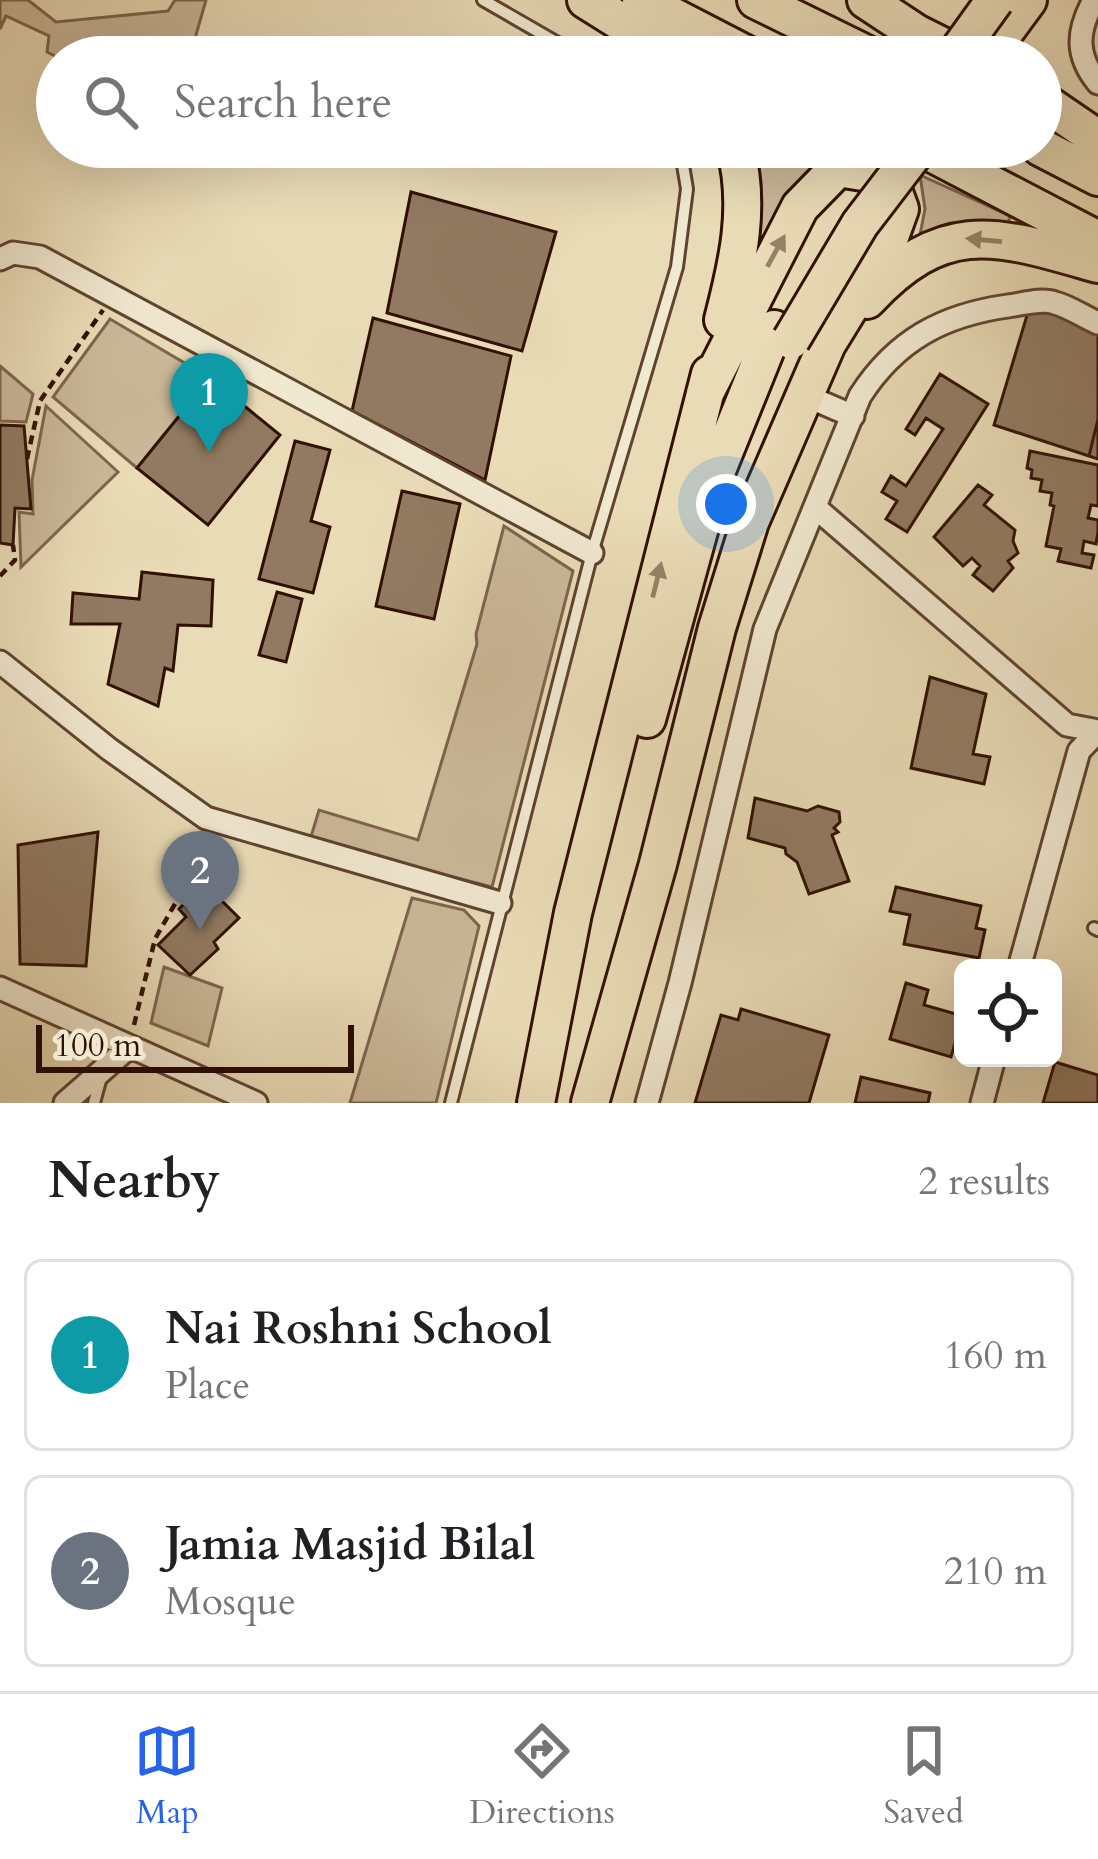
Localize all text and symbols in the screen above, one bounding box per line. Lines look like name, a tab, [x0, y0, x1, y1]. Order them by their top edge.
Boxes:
search box	[36, 36, 1062, 168]
icon: search	[78, 69, 144, 135]
text: Search here	[174, 72, 392, 133]
one-way arrow	[965, 230, 1002, 249]
one-way arrow	[765, 234, 786, 268]
pin: 1	[170, 353, 248, 452]
your location	[696, 474, 756, 534]
one-way arrow	[648, 561, 667, 598]
pin: 2	[161, 831, 239, 930]
map controls	[954, 959, 1062, 1067]
button: locate	[954, 959, 1062, 1067]
scale bar	[36, 1019, 354, 1072]
text: 100 m	[54, 1023, 141, 1068]
text: Nearby	[48, 1146, 220, 1216]
text: 2 results	[918, 1155, 1050, 1208]
text: Nai Roshni School	[165, 1298, 552, 1359]
text: 1	[80, 1329, 100, 1382]
text: 160 m	[944, 1329, 1047, 1382]
text: Place	[165, 1359, 250, 1412]
text: Jamia Masjid Bilal	[165, 1514, 535, 1575]
text: 2	[80, 1545, 100, 1598]
text: 210 m	[944, 1545, 1047, 1598]
text: Mosque	[165, 1575, 296, 1628]
tab: Map	[134, 1718, 200, 1835]
tab: Directions	[469, 1718, 615, 1835]
tab: Saved	[884, 1718, 964, 1835]

